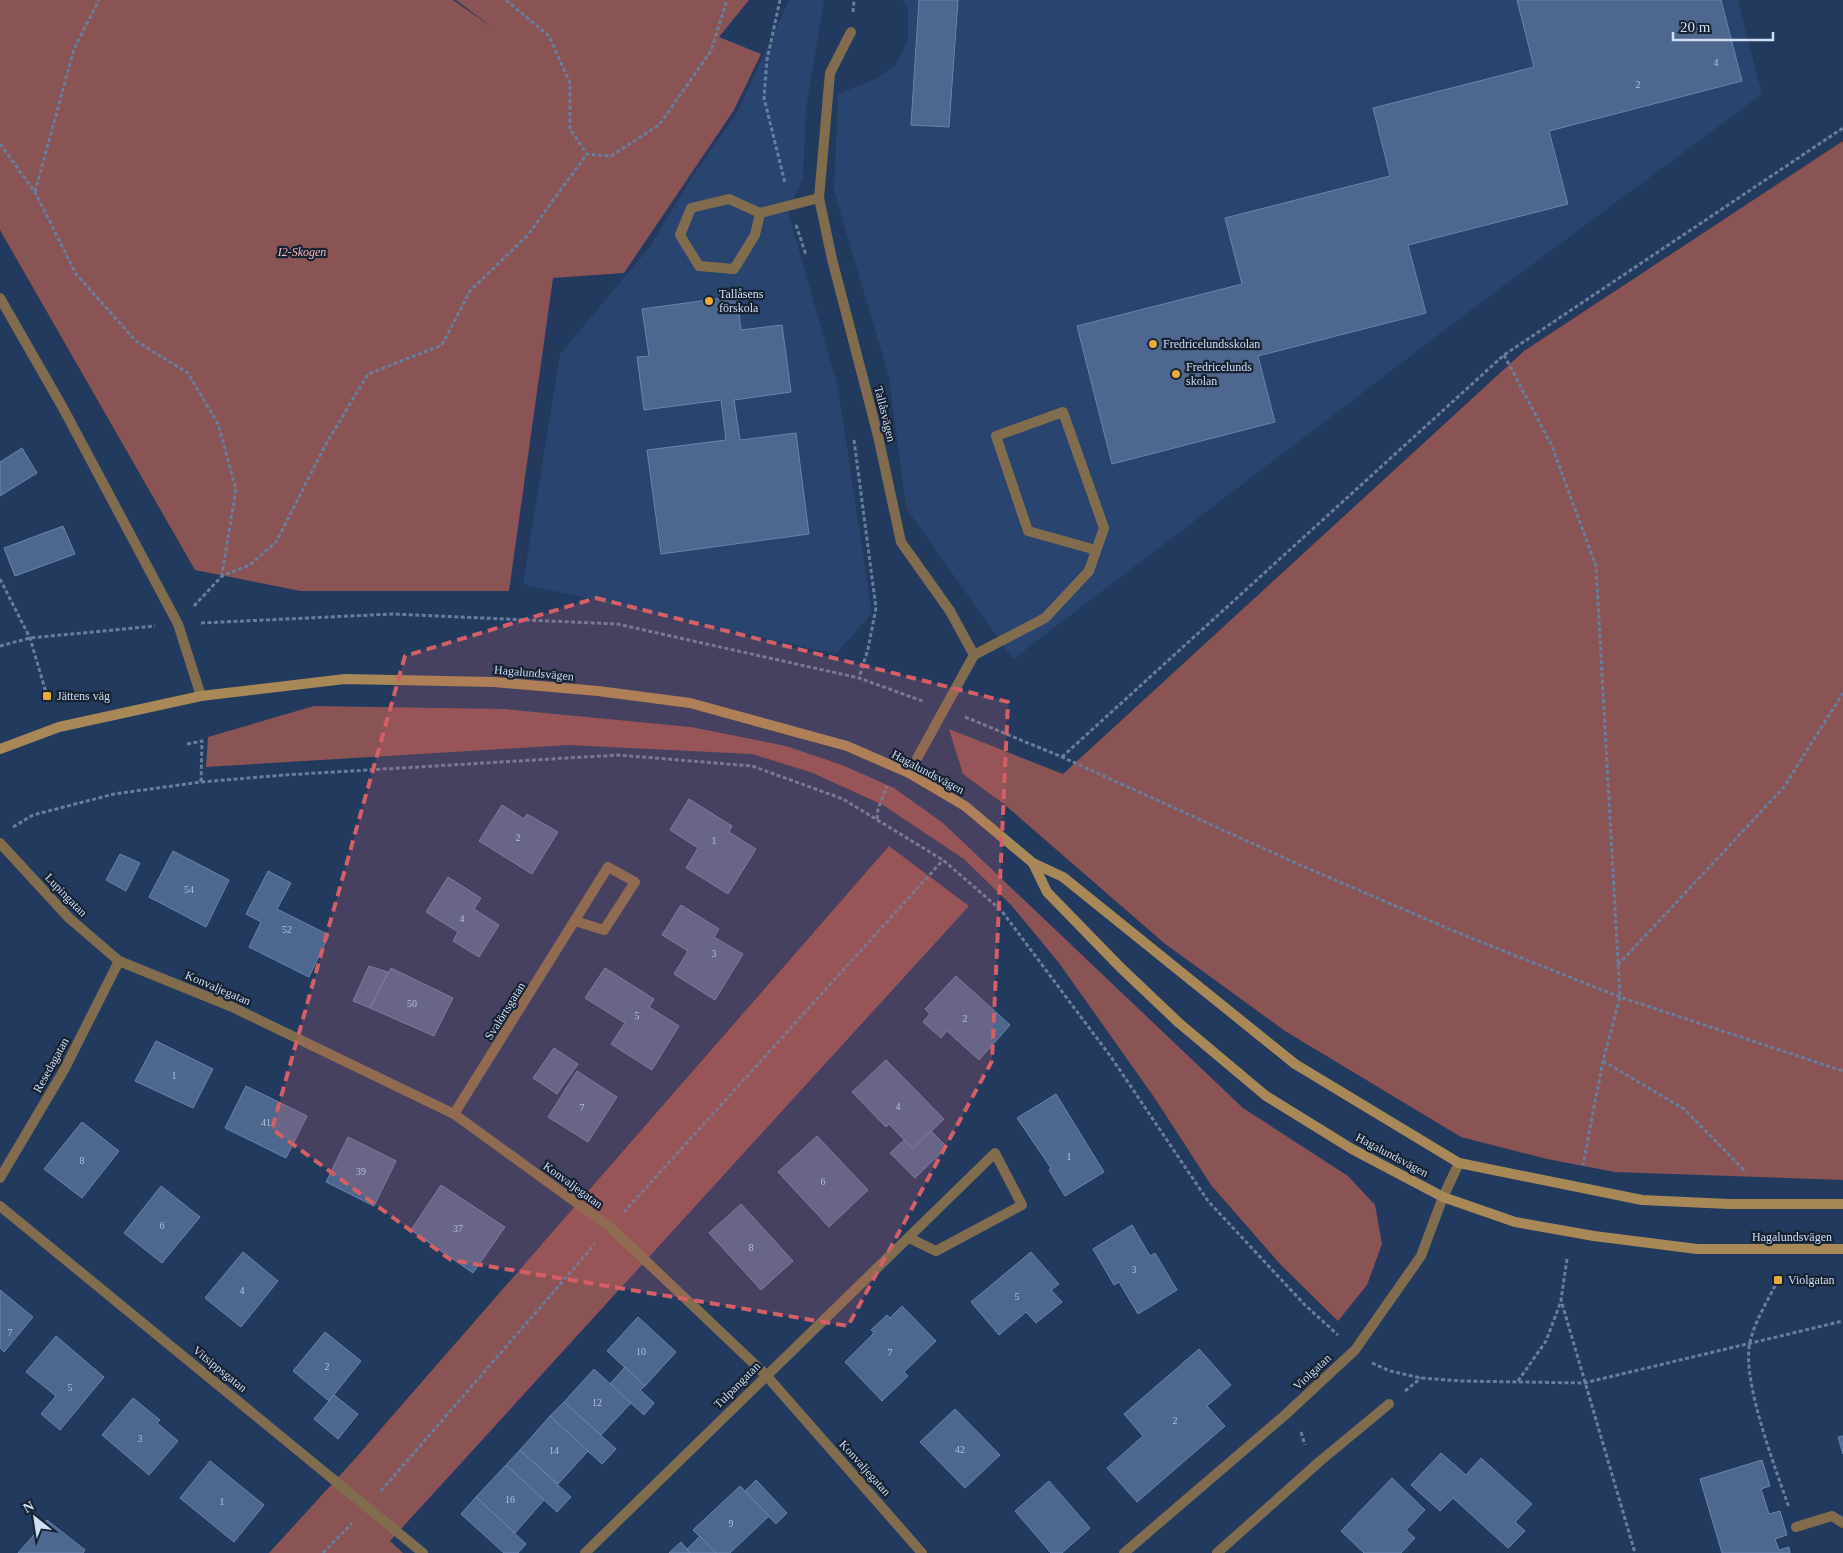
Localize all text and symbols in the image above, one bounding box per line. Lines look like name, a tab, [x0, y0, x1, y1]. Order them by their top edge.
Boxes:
scale bar	[1673, 10, 1773, 42]
text: 20 m	[1680, 19, 1711, 35]
house number: 4	[1714, 57, 1719, 68]
house number: 2	[1636, 79, 1641, 90]
park label: I2-Skogen	[277, 245, 326, 259]
place label: Tallåsens förskola	[719, 287, 764, 315]
marker: Tallåsens förskola	[703, 295, 715, 307]
place label: Fredricelundsskolan	[1163, 337, 1260, 351]
marker: Fredricelundsskolan	[1147, 338, 1159, 350]
place label: Fredricelunds skolan	[1186, 360, 1252, 388]
marker: Fredricelunds skolan	[1170, 368, 1182, 380]
street label: Tallåsvägen	[871, 385, 899, 443]
street label: Hagalundsvägen	[494, 663, 574, 683]
place label: Jättens väg	[57, 689, 110, 703]
marker: Jättens väg	[41, 690, 53, 702]
street label: Hagalundsvägen	[889, 747, 967, 797]
house number: 2	[516, 832, 521, 843]
house number: 1	[712, 835, 717, 846]
street label: Lupingatan	[42, 870, 90, 920]
house number: 54	[184, 884, 194, 895]
house number: 4	[460, 913, 465, 924]
house number: 52	[282, 924, 292, 935]
house number: 3	[712, 948, 717, 959]
street label: Konvaljegatan	[183, 968, 253, 1008]
street label: Svalörtsgatan	[482, 980, 528, 1042]
house number: 50	[407, 998, 417, 1009]
house number: 5	[635, 1010, 640, 1021]
house number: 2	[963, 1013, 968, 1024]
street label: Resedagatan	[30, 1035, 72, 1095]
house number: 1	[172, 1070, 177, 1081]
house number: 4	[896, 1101, 901, 1112]
house number: 7	[580, 1102, 585, 1113]
house number: 41	[261, 1117, 271, 1128]
street label: Hagalundsvägen	[1353, 1130, 1431, 1180]
house number: 1	[1067, 1151, 1072, 1162]
house number: 8	[80, 1155, 85, 1166]
street label: Konvaljegatan	[541, 1159, 605, 1211]
house number: 39	[356, 1166, 366, 1177]
house number: 6	[821, 1176, 826, 1187]
house number: 6	[160, 1220, 165, 1231]
house number: 37	[453, 1223, 463, 1234]
street label: Hagalundsvägen	[1752, 1230, 1832, 1244]
house number: 8	[749, 1242, 754, 1253]
house number: 3	[1132, 1264, 1137, 1275]
place label: Violgatan	[1788, 1273, 1835, 1287]
marker: Violgatan	[1772, 1274, 1784, 1286]
house number: 4	[240, 1285, 245, 1296]
house number: 5	[1015, 1291, 1020, 1302]
house number: 7	[8, 1327, 13, 1338]
street label: Vitsippsgatan	[190, 1343, 250, 1395]
house number: 10	[636, 1346, 646, 1357]
house number: 7	[888, 1347, 893, 1358]
street label: Violgatan	[1290, 1351, 1334, 1393]
street label: Tulpangatan	[711, 1359, 763, 1411]
house number: 2	[325, 1361, 330, 1372]
house number: 5	[68, 1382, 73, 1393]
house number: 12	[592, 1397, 602, 1408]
house number: 2	[1173, 1415, 1178, 1426]
house number: 3	[138, 1433, 143, 1444]
street label: Konvaljegatan	[836, 1437, 894, 1499]
house number: 42	[955, 1444, 965, 1455]
house number: 14	[549, 1445, 559, 1456]
north arrow	[10, 1493, 60, 1543]
house number: 16	[505, 1494, 515, 1505]
house number: 1	[220, 1496, 225, 1507]
text: N	[21, 1498, 37, 1516]
house number: 9	[729, 1518, 734, 1529]

